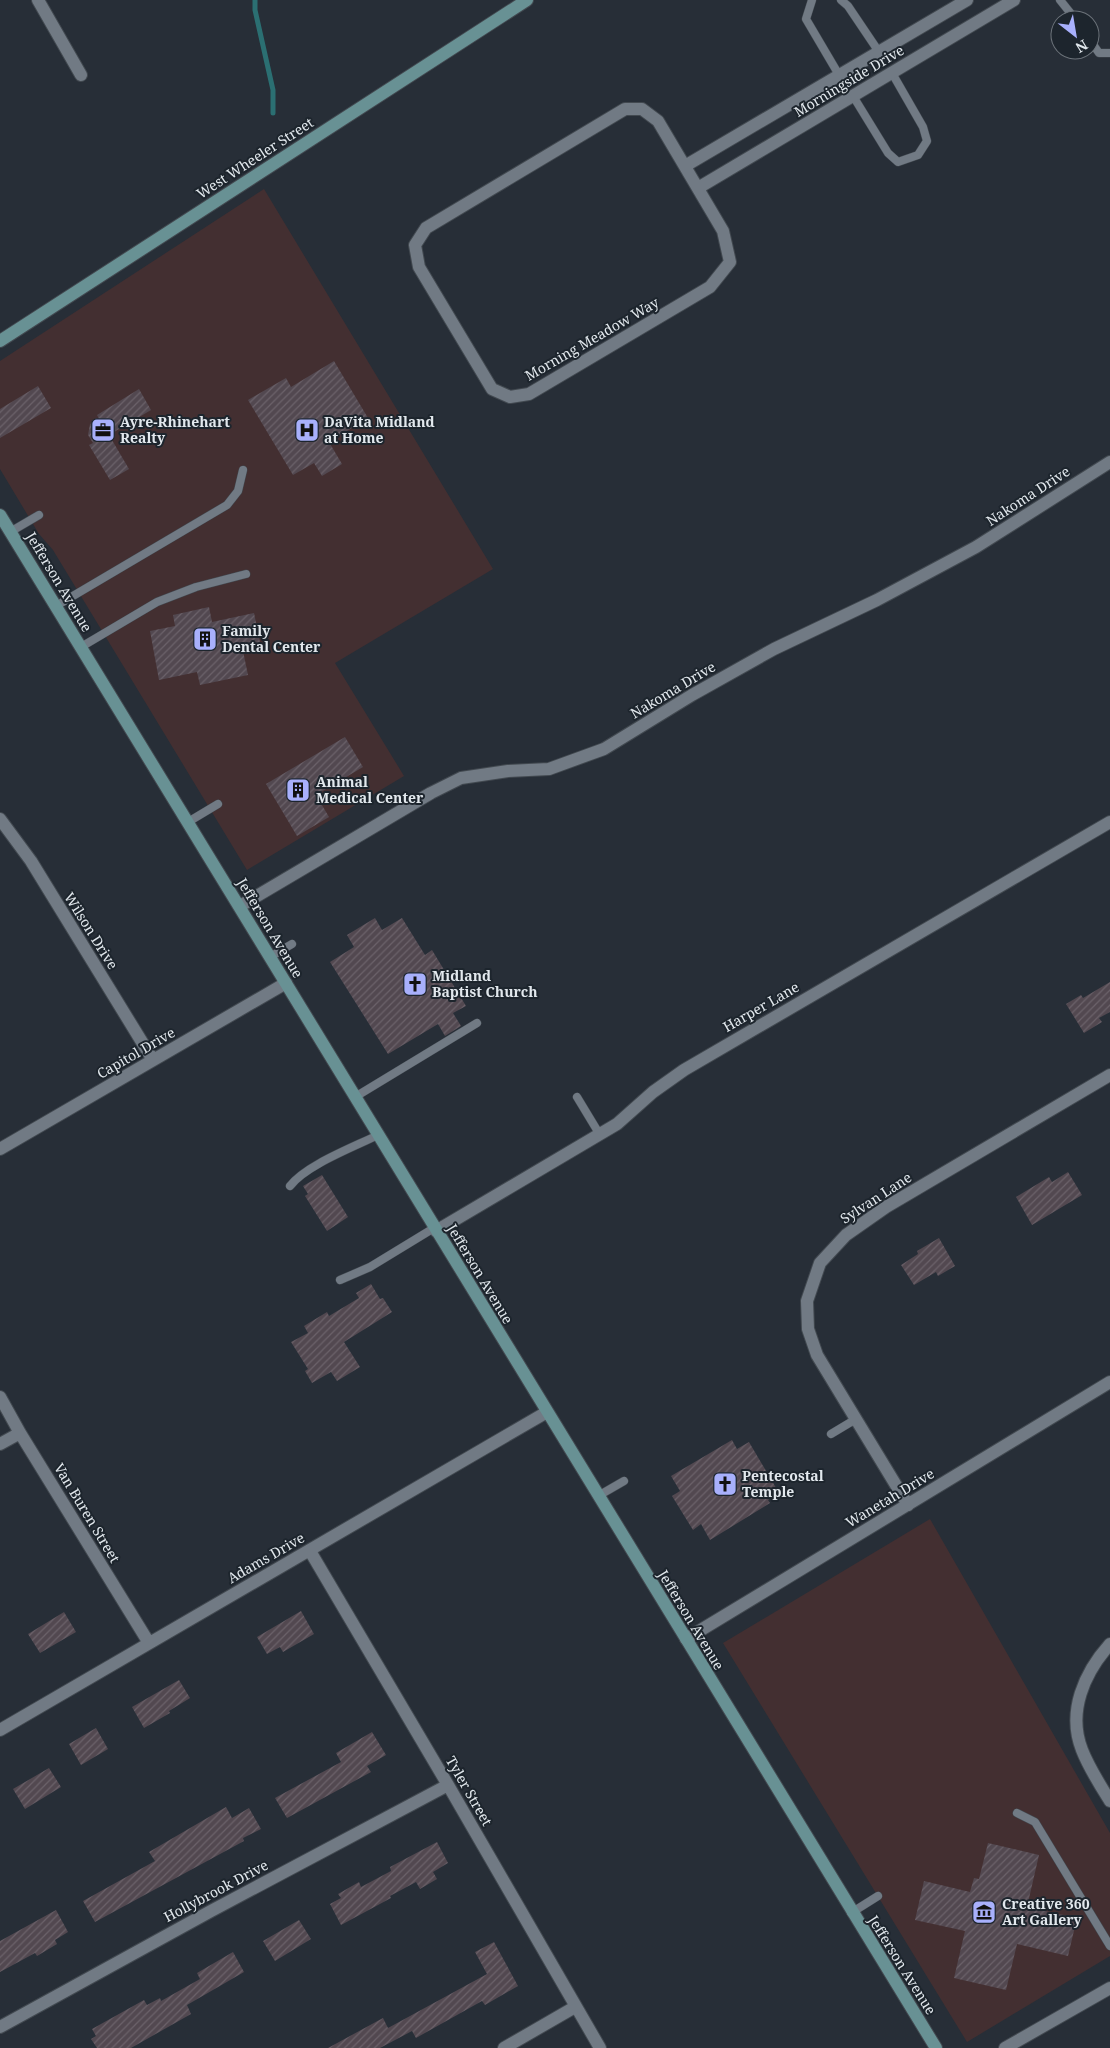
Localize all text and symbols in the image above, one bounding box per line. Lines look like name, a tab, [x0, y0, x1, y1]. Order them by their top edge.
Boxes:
north arrow	[1050, 10, 1100, 60]
text: N	[1072, 36, 1092, 58]
street label: Morningside Drive	[790, 40, 907, 121]
street label: West Wheeler Street	[193, 113, 317, 203]
street label: Morning Meadow Way	[521, 292, 662, 385]
place label: Ayre-Rhinehart Realty	[120, 412, 230, 447]
place label: DaVita Midland at Home	[324, 412, 435, 447]
office icon: Ayre-Rhinehart Realty	[90, 417, 116, 443]
hospital icon: DaVita Midland at Home	[294, 417, 320, 443]
street label: Nakoma Drive	[982, 461, 1073, 530]
street label: Jefferson Avenue	[22, 527, 97, 635]
place label: Family Dental Center	[222, 621, 321, 656]
building icon: Family Dental Center	[192, 626, 218, 652]
street label: Nakoma Drive	[627, 657, 719, 722]
place label: Animal Medical Center	[316, 772, 424, 807]
building icon: Animal Medical Center	[285, 777, 311, 803]
street label: Jefferson Avenue	[233, 873, 308, 981]
street label: Wilson Drive	[60, 889, 123, 973]
place label: Midland Baptist Church	[432, 966, 538, 1001]
church icon: Midland Baptist Church	[402, 971, 428, 997]
street label: Harper Lane	[719, 977, 802, 1036]
street label: Capitol Drive	[93, 1022, 178, 1083]
street label: Sylvan Lane	[836, 1167, 915, 1228]
street label: Jefferson Avenue	[443, 1219, 518, 1327]
street label: Van Buren Street	[50, 1459, 125, 1566]
street label: Wanetah Drive	[842, 1464, 938, 1532]
place label: Pentecostal Temple	[742, 1466, 824, 1501]
church icon: Pentecostal Temple	[712, 1471, 738, 1497]
street label: Adams Drive	[224, 1528, 308, 1587]
street label: Jefferson Avenue	[654, 1565, 729, 1673]
street label: Tyler Street	[442, 1752, 497, 1829]
street label: Hollybrook Drive	[160, 1855, 271, 1926]
place label: Creative 360 Art Gallery	[1002, 1894, 1090, 1929]
museum icon: Creative 360 Art Gallery	[971, 1899, 997, 1925]
street label: Jefferson Avenue	[864, 1911, 941, 2018]

